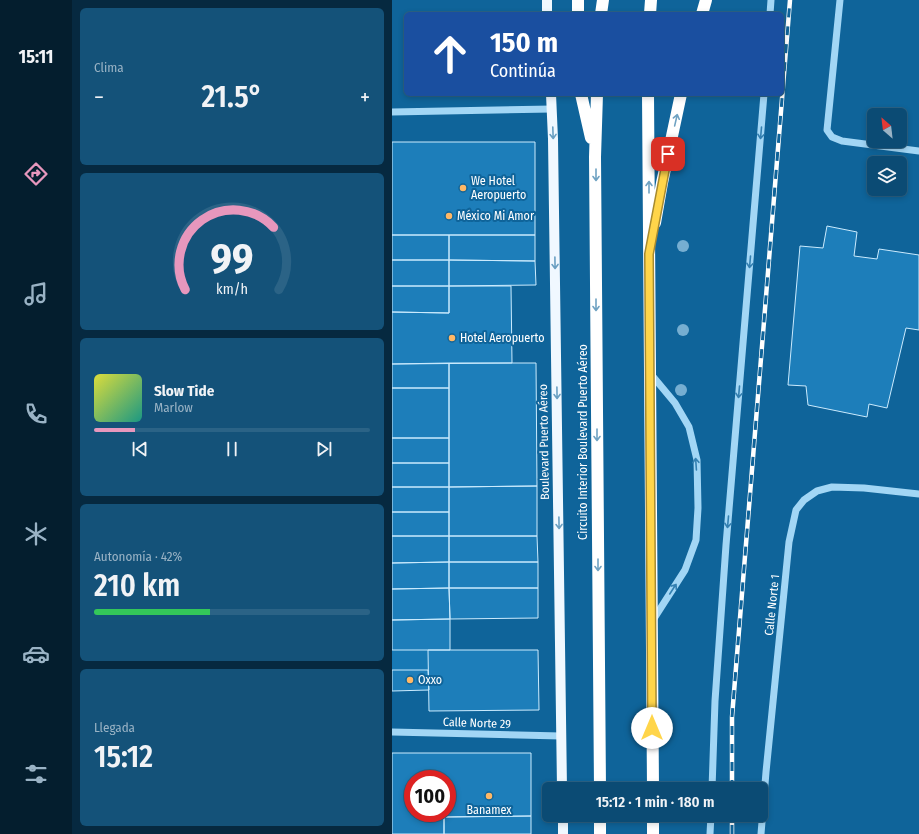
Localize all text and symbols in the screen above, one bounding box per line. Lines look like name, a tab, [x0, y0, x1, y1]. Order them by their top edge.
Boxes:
text: 150 m	[490, 26, 558, 59]
icon: ahead	[424, 28, 476, 80]
text: 15:11	[19, 46, 53, 68]
text: Clima	[94, 60, 124, 75]
text: Continúa	[490, 60, 556, 82]
text: 21.5°	[201, 79, 262, 115]
text: −	[94, 84, 104, 111]
text: +	[360, 84, 370, 111]
north arrow	[867, 108, 907, 148]
map controls	[867, 108, 907, 196]
one-way arrow	[672, 114, 680, 127]
one-way arrow	[549, 126, 557, 139]
one-way arrow	[757, 126, 764, 139]
pin	[651, 137, 685, 171]
icon: arrive	[657, 143, 679, 165]
button: layers	[867, 156, 907, 196]
icon: directions	[22, 160, 50, 188]
one-way arrow	[592, 168, 600, 181]
place label: We Hotel Aeropuerto	[471, 174, 526, 202]
one-way arrow	[645, 181, 653, 194]
marker: We Hotel Aeropuerto	[458, 183, 468, 193]
place label: México Mi Amor	[457, 209, 535, 223]
marker: México Mi Amor	[444, 211, 454, 221]
text: 99	[210, 234, 254, 284]
one-way arrow	[746, 255, 753, 268]
one-way arrow	[551, 256, 559, 269]
icon: music	[22, 280, 50, 308]
text: km/h	[216, 280, 248, 297]
one-way arrow	[593, 298, 600, 311]
place label: Hotel Aeropuerto	[460, 331, 544, 345]
marker: Hotel Aeropuerto	[447, 333, 457, 343]
street label: Circuito Interior Boulevard Puerto Aéreo	[576, 344, 590, 540]
text: Slow Tide	[154, 382, 214, 400]
street label: Boulevard Puerto Aéreo	[536, 384, 552, 500]
one-way arrow	[736, 385, 743, 398]
one-way arrow	[553, 386, 561, 399]
icon: phone	[22, 400, 50, 428]
text: Marlow	[154, 400, 193, 415]
one-way arrow	[593, 428, 601, 441]
icon: previous	[129, 438, 151, 460]
icon: pause	[221, 438, 243, 460]
icon: next	[313, 438, 335, 460]
one-way arrow	[693, 458, 700, 471]
one-way arrow	[725, 515, 732, 528]
one-way arrow	[555, 516, 563, 529]
icon: climate	[22, 520, 50, 548]
text: Autonomía · 42%	[94, 549, 182, 564]
one-way arrow	[594, 558, 602, 571]
text: 210 km	[94, 568, 180, 604]
street label: Calle Norte 1	[762, 574, 782, 636]
one-way arrow	[669, 583, 677, 595]
icon: car	[22, 640, 50, 668]
place label: Oxxo	[418, 673, 442, 687]
marker: Oxxo	[405, 675, 415, 685]
position arrow	[631, 707, 673, 749]
street label: Calle Norte 29	[443, 715, 511, 731]
text: Llegada	[94, 720, 135, 735]
text: 15:12	[94, 739, 153, 775]
icon: filters	[22, 760, 50, 788]
speed limit sign: 100	[404, 770, 456, 822]
marker: Banamex	[484, 791, 494, 801]
text: 15:12 · 1 min · 180 m	[596, 793, 714, 811]
place label: Banamex	[467, 803, 512, 817]

